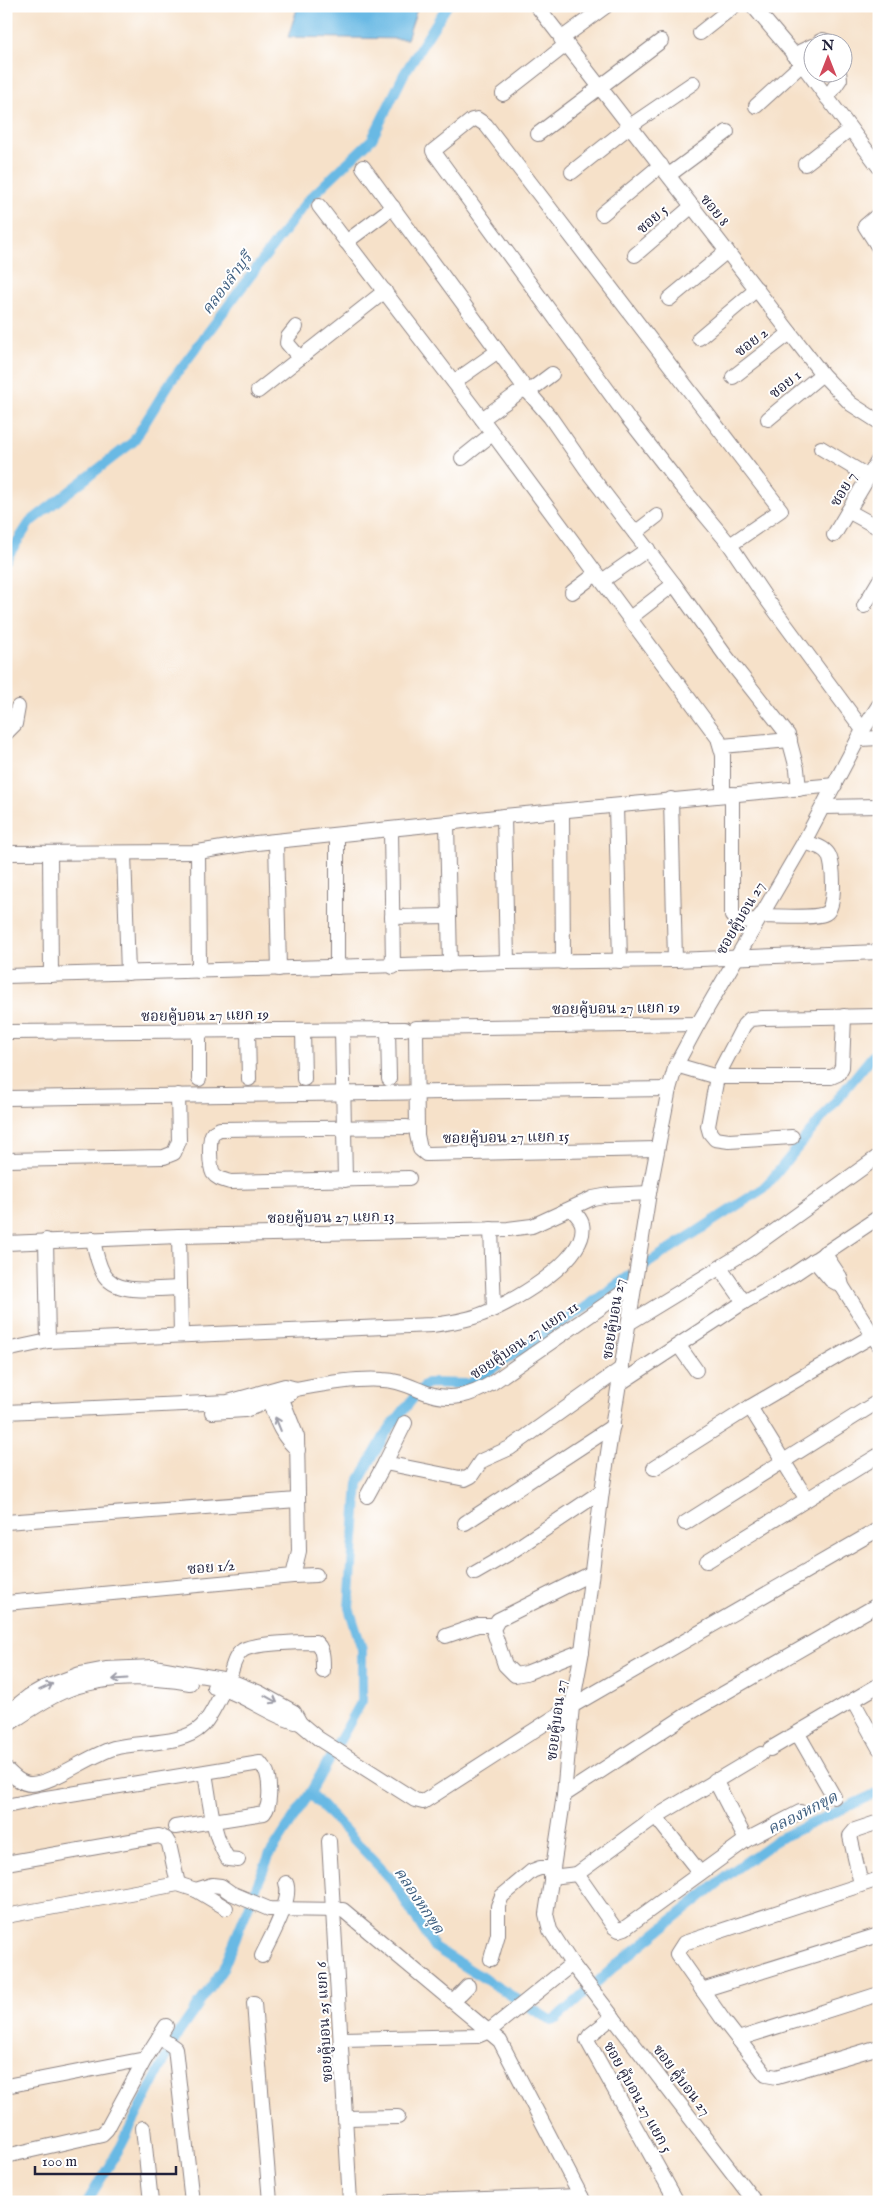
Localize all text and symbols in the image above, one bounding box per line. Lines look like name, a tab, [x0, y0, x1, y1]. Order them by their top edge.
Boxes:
north arrow	[802, 32, 852, 82]
text: N	[821, 37, 834, 55]
street label: ซอย 8	[696, 190, 733, 230]
street label: ซอย 5	[633, 200, 672, 238]
water label: คลองลำบุรี	[198, 247, 259, 319]
street label: ซอย 2	[731, 323, 772, 361]
street label: ซอย 1	[765, 366, 805, 403]
street label: ซอย 7	[826, 468, 861, 510]
street label: ซอยคู้บอน 27	[712, 878, 769, 958]
street label: ซอยคู้บอน 27 แยก 19	[552, 998, 680, 1019]
street label: ซอยคู้บอน 27 แยก 19	[141, 1005, 269, 1026]
street label: ซอยคู้บอน 27 แยก 15	[442, 1127, 570, 1148]
street label: ซอยคู้บอน 27 แยก 13	[267, 1207, 395, 1228]
street label: ซอยคู้บอน 27	[598, 1277, 629, 1361]
street label: ซอยคู้บอน 27 แยก 11	[466, 1297, 582, 1384]
one-way arrow	[273, 1417, 282, 1432]
street label: ซอย 1/2	[186, 1556, 236, 1579]
one-way arrow	[113, 1674, 129, 1683]
street label: ซอยคู้บอน 27	[542, 1678, 571, 1762]
one-way arrow	[39, 1682, 54, 1692]
one-way arrow	[263, 1695, 277, 1705]
water label: คลองหกขุด	[764, 1787, 842, 1840]
water label: คลองหกขุด	[389, 1864, 448, 1939]
street label: ซอยคู้บอน 25 แยก 6	[312, 1961, 337, 2083]
street label: ซอย คู้บอน 27 แยก 5	[599, 2038, 676, 2157]
street label: ซอย คู้บอน 27	[649, 2041, 715, 2120]
scale bar	[35, 2143, 176, 2175]
text: 100 m	[42, 2152, 78, 2171]

